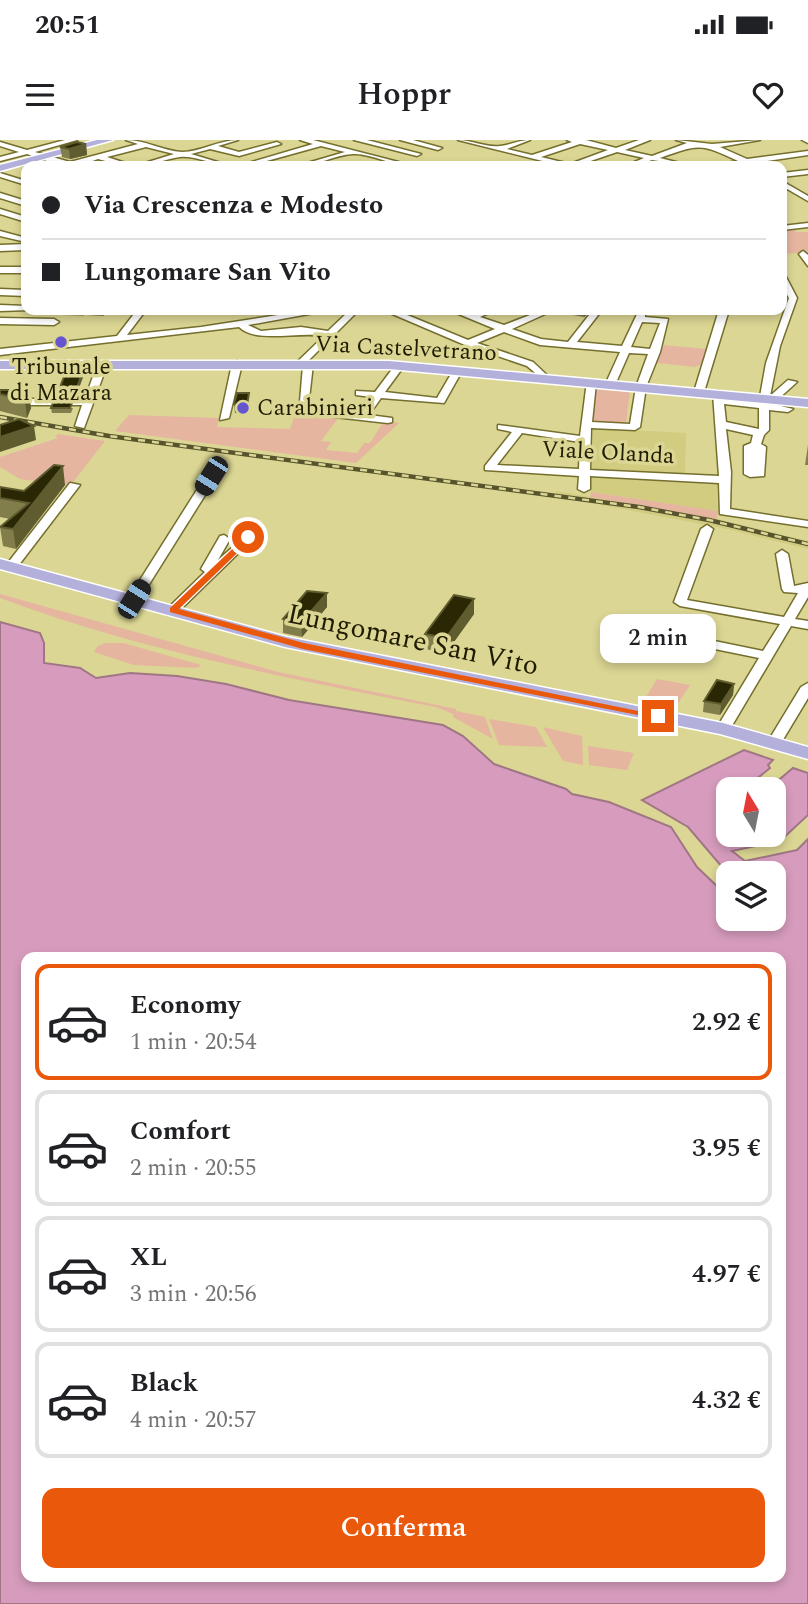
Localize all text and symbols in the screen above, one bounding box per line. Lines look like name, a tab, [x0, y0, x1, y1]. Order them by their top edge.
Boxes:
text: 20:51	[35, 5, 100, 45]
text: Hoppr	[357, 70, 451, 119]
icon: menu	[21, 76, 59, 114]
icon: heart	[749, 76, 787, 114]
text: Via Crescenza e Modesto	[84, 185, 383, 225]
text: Lungomare San Vito	[84, 252, 331, 292]
street label: Via Castelvetrano	[314, 327, 498, 371]
marker: Tribunale di Mazara	[53, 334, 69, 350]
place label: Tribunale di Mazara	[10, 350, 112, 411]
place label: Carabinieri	[257, 391, 373, 426]
marker: Carabinieri	[235, 400, 251, 416]
street label: Viale Olanda	[541, 432, 675, 474]
car	[191, 453, 232, 499]
route start	[232, 521, 264, 553]
car	[114, 576, 155, 622]
street label: Lungomare San Vito	[283, 592, 543, 688]
callout: 2 min	[600, 615, 716, 664]
text: 2 min	[628, 621, 688, 656]
route end	[642, 700, 674, 732]
north arrow	[716, 777, 786, 847]
map controls	[716, 777, 786, 931]
button: layers	[716, 861, 786, 931]
text: Economy	[130, 985, 240, 1025]
icon: car	[46, 991, 109, 1054]
text: 2.92 €	[692, 1002, 761, 1042]
text: 1 min · 20:54	[130, 1025, 257, 1060]
text: Comfort	[130, 1111, 231, 1151]
icon: car	[46, 1117, 109, 1180]
text: 3.95 €	[692, 1128, 761, 1168]
text: 2 min · 20:55	[130, 1151, 257, 1186]
text: XL	[130, 1237, 167, 1277]
icon: car	[46, 1243, 109, 1306]
text: 4.97 €	[692, 1254, 761, 1294]
text: 3 min · 20:56	[130, 1277, 257, 1312]
text: Black	[130, 1363, 198, 1403]
icon: car	[46, 1369, 109, 1432]
text: 4.32 €	[692, 1380, 761, 1420]
text: 4 min · 20:57	[130, 1403, 257, 1438]
button: Conferma	[42, 1488, 765, 1568]

